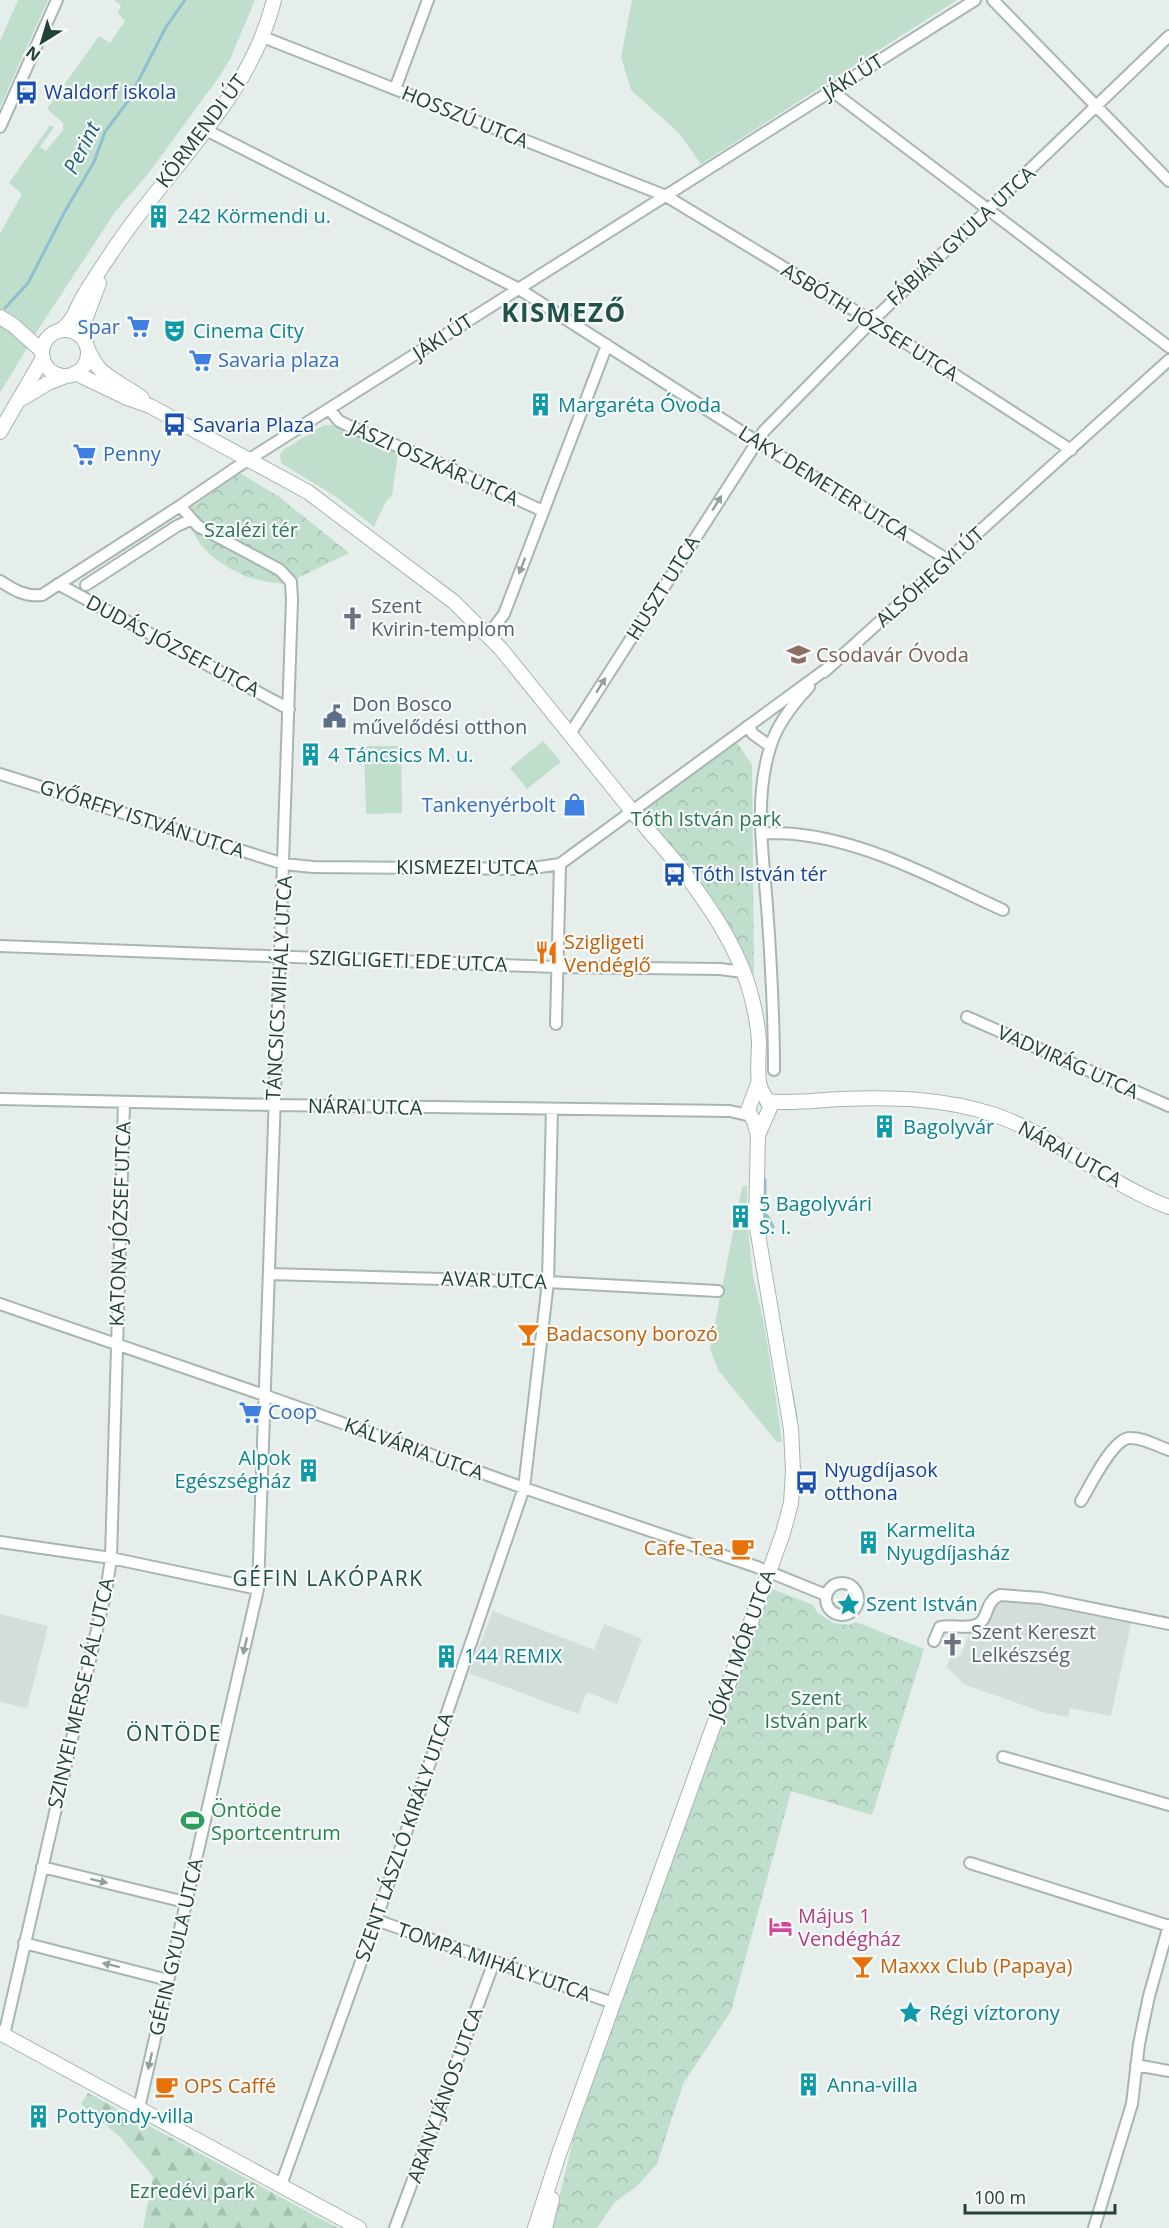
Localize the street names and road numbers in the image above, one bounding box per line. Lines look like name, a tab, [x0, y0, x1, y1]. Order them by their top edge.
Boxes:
street label: JÁKI ÚT	[816, 47, 888, 107]
street label: KÖRMENDI ÚT	[149, 69, 252, 193]
street label: HOSSZÚ UTCA	[398, 79, 533, 154]
street label: FÁBIÁN GYULA UTCA	[881, 159, 1041, 312]
street label: ASBÓTH JÓZSEF UTCA	[777, 256, 964, 387]
street label: JÁKI ÚT	[406, 307, 478, 367]
street label: JÁSZI OSZKÁR UTCA	[344, 412, 523, 512]
street label: LAKY DEMETER UTCA	[734, 419, 915, 546]
street label: ALSÓHEGYI ÚT	[870, 521, 990, 633]
street label: HUSZT UTCA	[620, 530, 706, 645]
street label: DUDÁS JÓZSEF UTCA	[82, 588, 265, 703]
street label: GYŐRFFY ISTVÁN UTCA	[36, 773, 248, 865]
street label: KISMEZEI UTCA	[396, 853, 538, 880]
street label: TÁNCSICS MIHÁLY UTCA	[259, 874, 298, 1101]
street label: SZIGLIGETI EDE UTCA	[308, 944, 508, 977]
street label: VADVIRÁG UTCA	[993, 1018, 1144, 1105]
street label: NÁRAI UTCA	[308, 1092, 423, 1121]
street label: NÁRAI UTCA	[1014, 1114, 1127, 1193]
street label: KATONA JÓZSEF UTCA	[102, 1121, 137, 1327]
street label: AVAR UTCA	[441, 1264, 548, 1295]
street label: KÁLVÁRIA UTCA	[341, 1411, 488, 1486]
street label: JÓKAI MÓR UTCA	[701, 1565, 781, 1726]
street label: SZINYEI MERSE PÁL UTCA	[41, 1575, 120, 1811]
street label: SZENT LÁSZLÓ KIRÁLY UTCA	[348, 1708, 459, 1965]
street label: GÉFIN GYULA UTCA	[142, 1855, 209, 2038]
street label: TOMPA MIHÁLY UTCA	[394, 1916, 595, 2007]
street label: ARANY JÁNOS UTCA	[400, 2003, 489, 2186]

